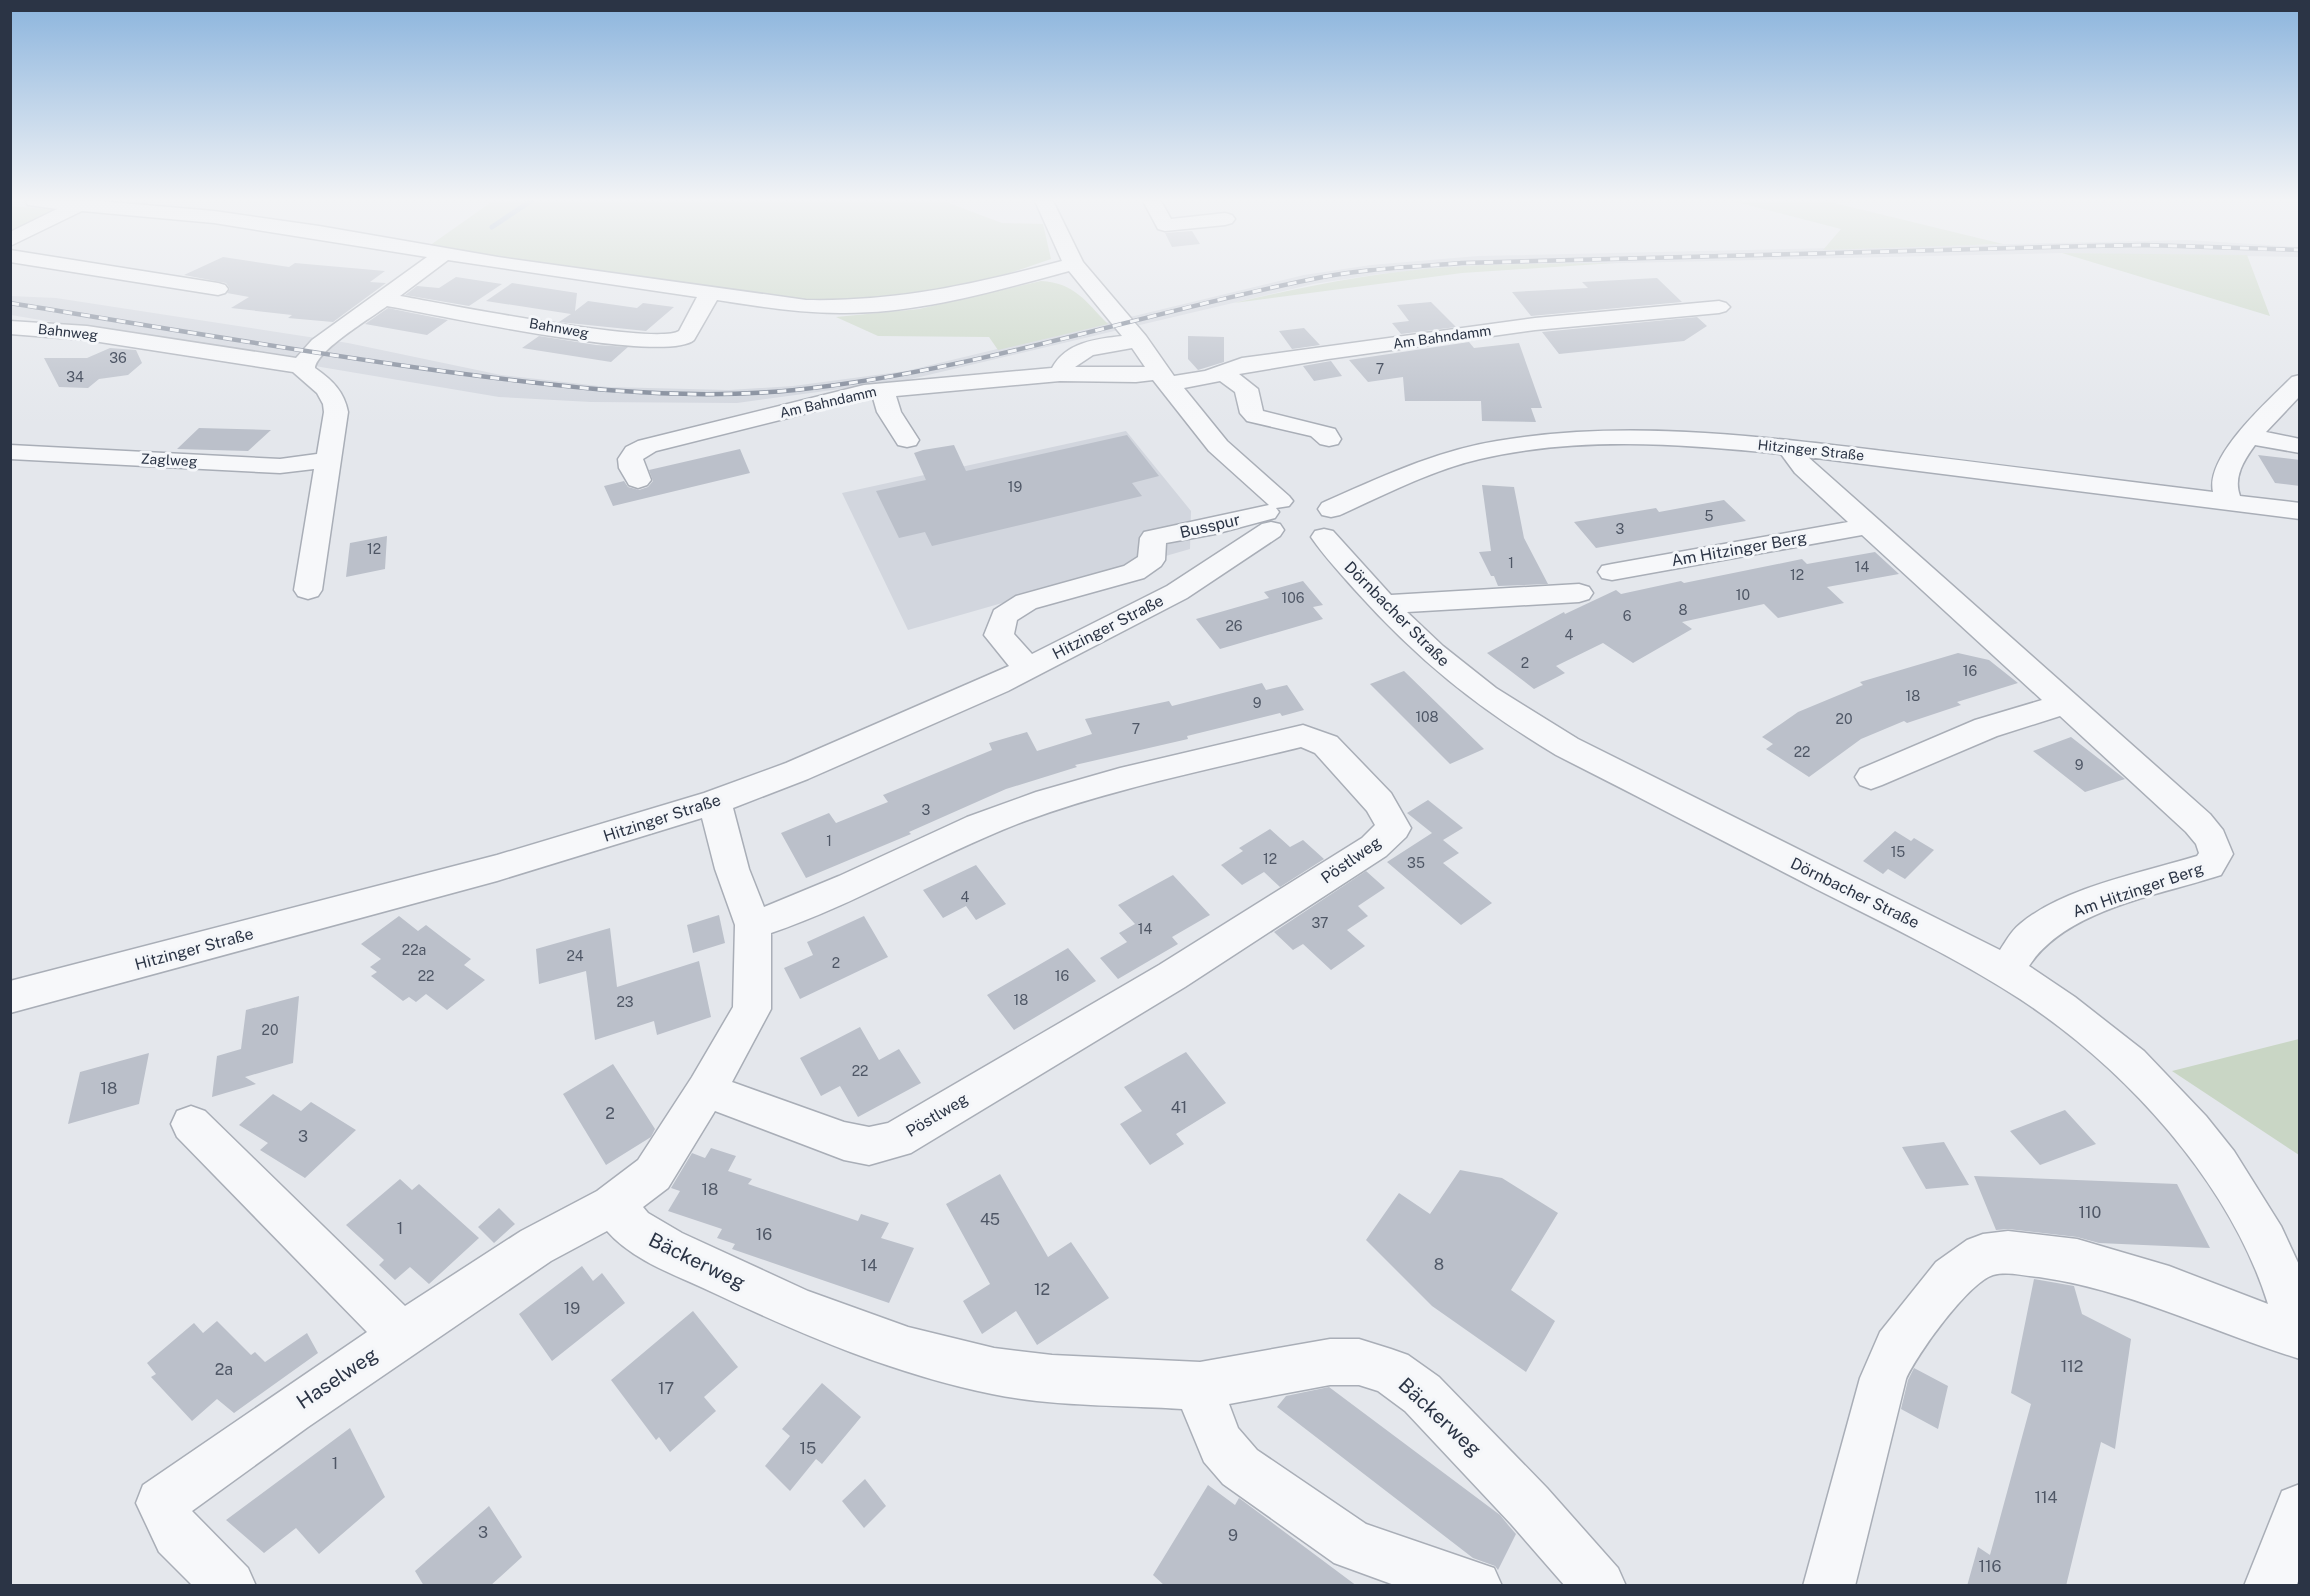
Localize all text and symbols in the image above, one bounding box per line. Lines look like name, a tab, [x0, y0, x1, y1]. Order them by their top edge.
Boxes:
street label: Bahnweg	[528, 315, 590, 341]
street label: Bahnweg	[37, 321, 99, 343]
street label: Am Bahndamm	[1392, 322, 1492, 352]
house number: 36	[109, 350, 127, 366]
house number: 7	[1376, 361, 1384, 377]
house number: 34	[66, 369, 84, 385]
street label: Am Bahndamm	[778, 383, 878, 421]
street label: Hitzinger Straße	[1757, 436, 1865, 464]
street label: Zaglweg	[140, 451, 198, 469]
house number: 19	[1008, 479, 1022, 495]
house number: 5	[1705, 508, 1714, 524]
street label: Busspur	[1178, 510, 1242, 542]
house number: 3	[1616, 521, 1625, 537]
street label: Am Hitzinger Berg	[1670, 528, 1808, 570]
house number: 12	[367, 541, 381, 557]
house number: 1	[1508, 555, 1514, 571]
street label: Dörnbacher Straße	[1340, 557, 1454, 671]
house number: 14	[1855, 559, 1869, 575]
house number: 12	[1790, 567, 1804, 583]
house number: 10	[1736, 587, 1750, 603]
house number: 106	[1282, 590, 1305, 606]
street label: Hitzinger Straße	[1049, 591, 1167, 663]
house number: 8	[1678, 602, 1688, 618]
house number: 6	[1623, 608, 1632, 624]
house number: 26	[1225, 618, 1243, 634]
house number: 4	[1565, 627, 1574, 643]
house number: 2	[1521, 655, 1529, 671]
house number: 16	[1963, 663, 1977, 679]
house number: 18	[1906, 688, 1920, 704]
house number: 9	[1253, 695, 1262, 711]
house number: 108	[1415, 709, 1439, 725]
house number: 20	[1836, 711, 1852, 727]
house number: 7	[1132, 721, 1140, 737]
house number: 22	[1794, 744, 1810, 760]
house number: 9	[2075, 757, 2084, 773]
street label: Hitzinger Straße	[601, 790, 723, 846]
house number: 3	[922, 802, 931, 818]
street label: Pöstlweg	[1317, 832, 1385, 888]
house number: 1	[826, 833, 832, 849]
house number: 15	[1891, 844, 1905, 860]
house number: 12	[1263, 851, 1277, 867]
street label: Dörnbacher Straße	[1788, 854, 1922, 932]
house number: 35	[1407, 855, 1425, 871]
street label: Am Hitzinger Berg	[2070, 859, 2206, 921]
house number: 4	[961, 889, 970, 905]
house number: 37	[1312, 915, 1328, 931]
house number: 14	[1138, 921, 1152, 937]
street label: Hitzinger Straße	[132, 924, 256, 974]
house number: 22a	[402, 942, 426, 958]
house number: 24	[566, 948, 584, 964]
house number: 2	[832, 955, 840, 971]
house number: 22	[418, 968, 434, 984]
house number: 16	[1055, 968, 1069, 984]
house number: 18	[1014, 992, 1028, 1008]
house number: 23	[616, 994, 634, 1010]
house number: 20	[262, 1022, 278, 1038]
house number: 22	[852, 1063, 868, 1079]
house number: 18	[101, 1079, 117, 1098]
street label: Pöstlweg	[903, 1089, 971, 1141]
house number: 41	[1171, 1098, 1187, 1117]
house number: 2	[605, 1104, 615, 1123]
house number: 3	[298, 1127, 308, 1146]
house number: 18	[702, 1180, 718, 1199]
house number: 110	[2079, 1203, 2102, 1222]
house number: 45	[980, 1210, 1000, 1229]
house number: 1	[397, 1219, 403, 1238]
house number: 16	[756, 1225, 772, 1244]
street label: Bäckerweg	[645, 1227, 749, 1295]
house number: 8	[1434, 1255, 1444, 1274]
house number: 14	[861, 1256, 877, 1275]
house number: 12	[1034, 1280, 1050, 1299]
house number: 19	[564, 1299, 580, 1318]
street label: Haselweg	[292, 1342, 382, 1414]
house number: 112	[2061, 1357, 2083, 1376]
house number: 2a	[215, 1360, 233, 1379]
street label: Bäckerweg	[1394, 1373, 1486, 1461]
house number: 17	[658, 1379, 674, 1398]
house number: 15	[800, 1439, 816, 1458]
house number: 1	[332, 1454, 338, 1473]
house number: 114	[2034, 1488, 2058, 1507]
house number: 3	[478, 1523, 488, 1542]
house number: 9	[1228, 1526, 1238, 1545]
house number: 116	[1979, 1557, 2002, 1576]

